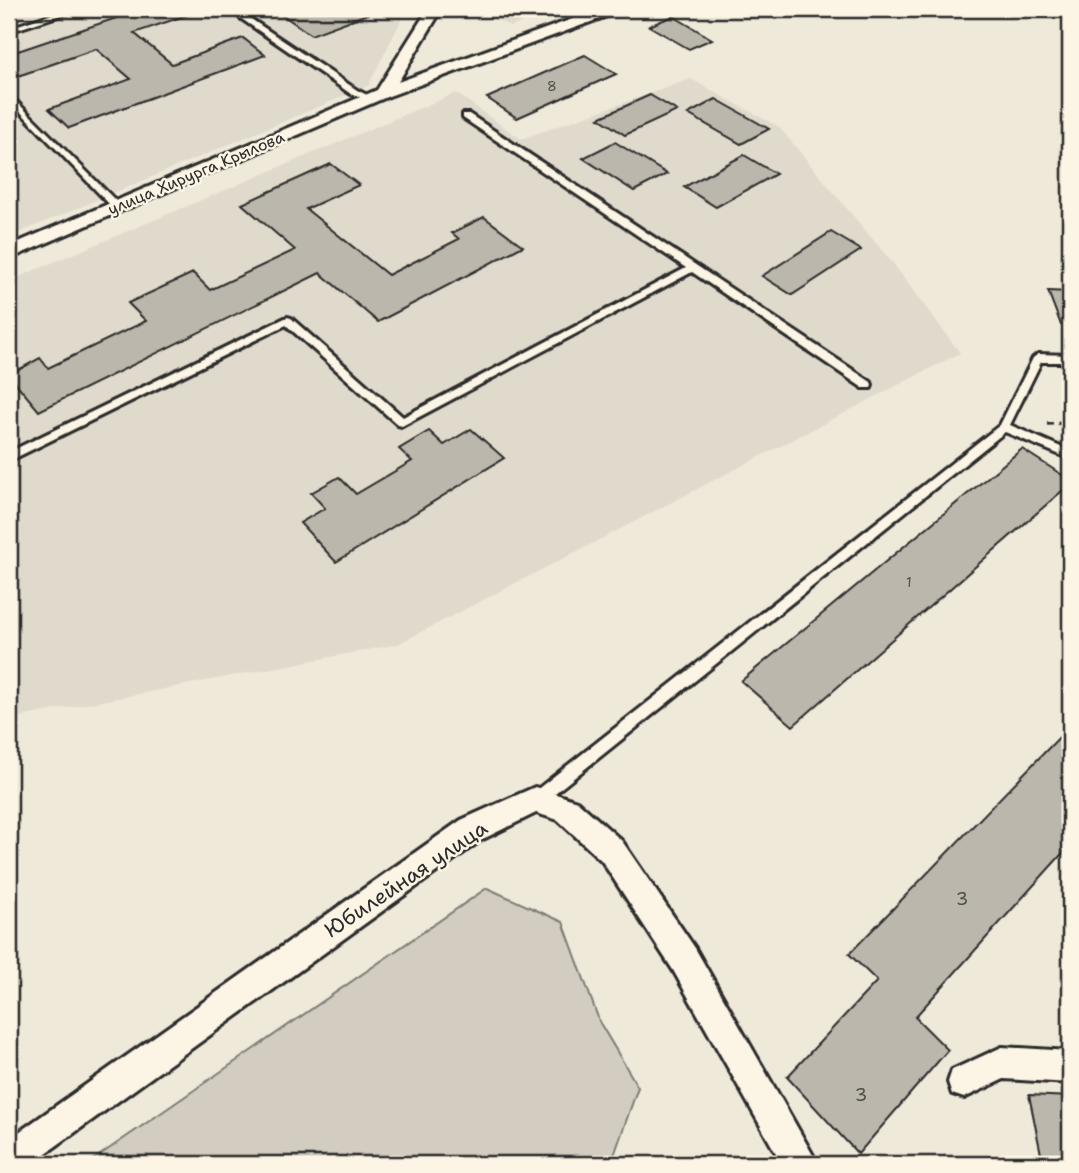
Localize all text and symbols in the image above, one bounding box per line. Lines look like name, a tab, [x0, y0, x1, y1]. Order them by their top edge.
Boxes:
house number: 8	[547, 77, 557, 95]
street label: улица Хирурга Крылова	[104, 126, 288, 220]
house number: 1	[906, 573, 912, 591]
street label: Юбилейная улица	[319, 814, 493, 944]
house number: 3	[956, 887, 968, 911]
house number: 3	[855, 1083, 867, 1107]

